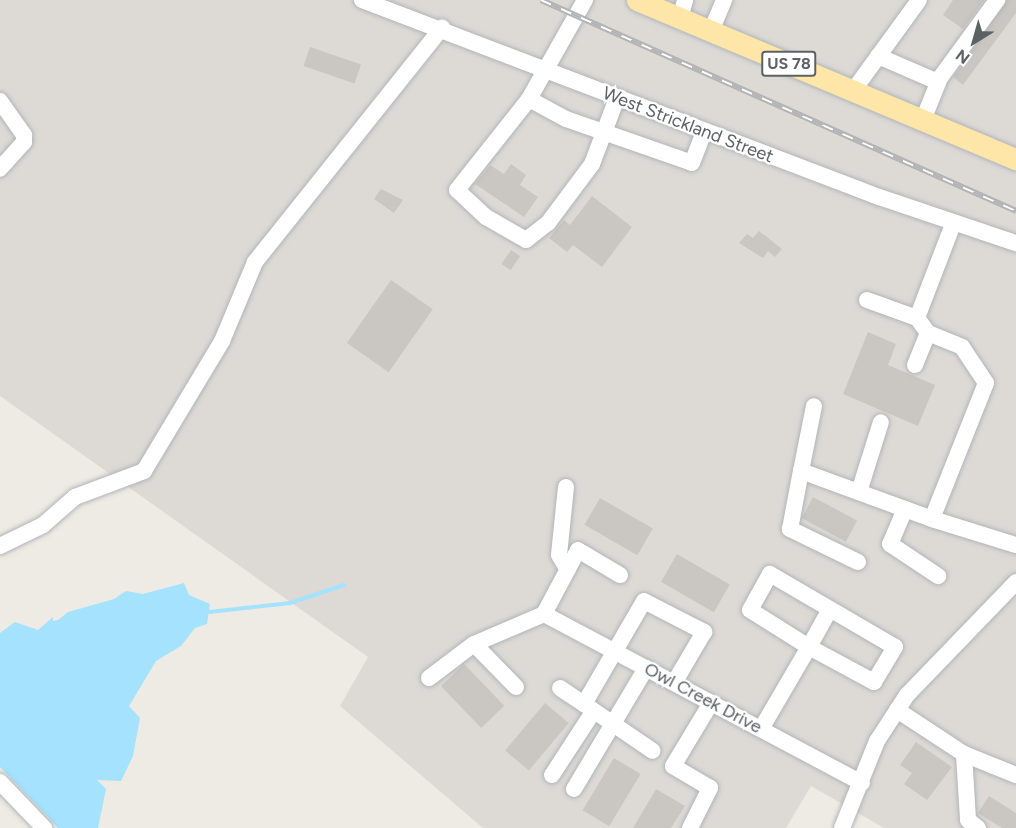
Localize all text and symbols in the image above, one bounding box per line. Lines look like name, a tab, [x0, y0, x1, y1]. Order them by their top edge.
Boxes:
north arrow	[944, 12, 1004, 72]
text: N	[952, 45, 974, 68]
road number: US 78	[760, 51, 818, 77]
street label: West Strickland Street	[600, 82, 776, 168]
street label: Owl Creek Drive	[641, 658, 765, 738]

